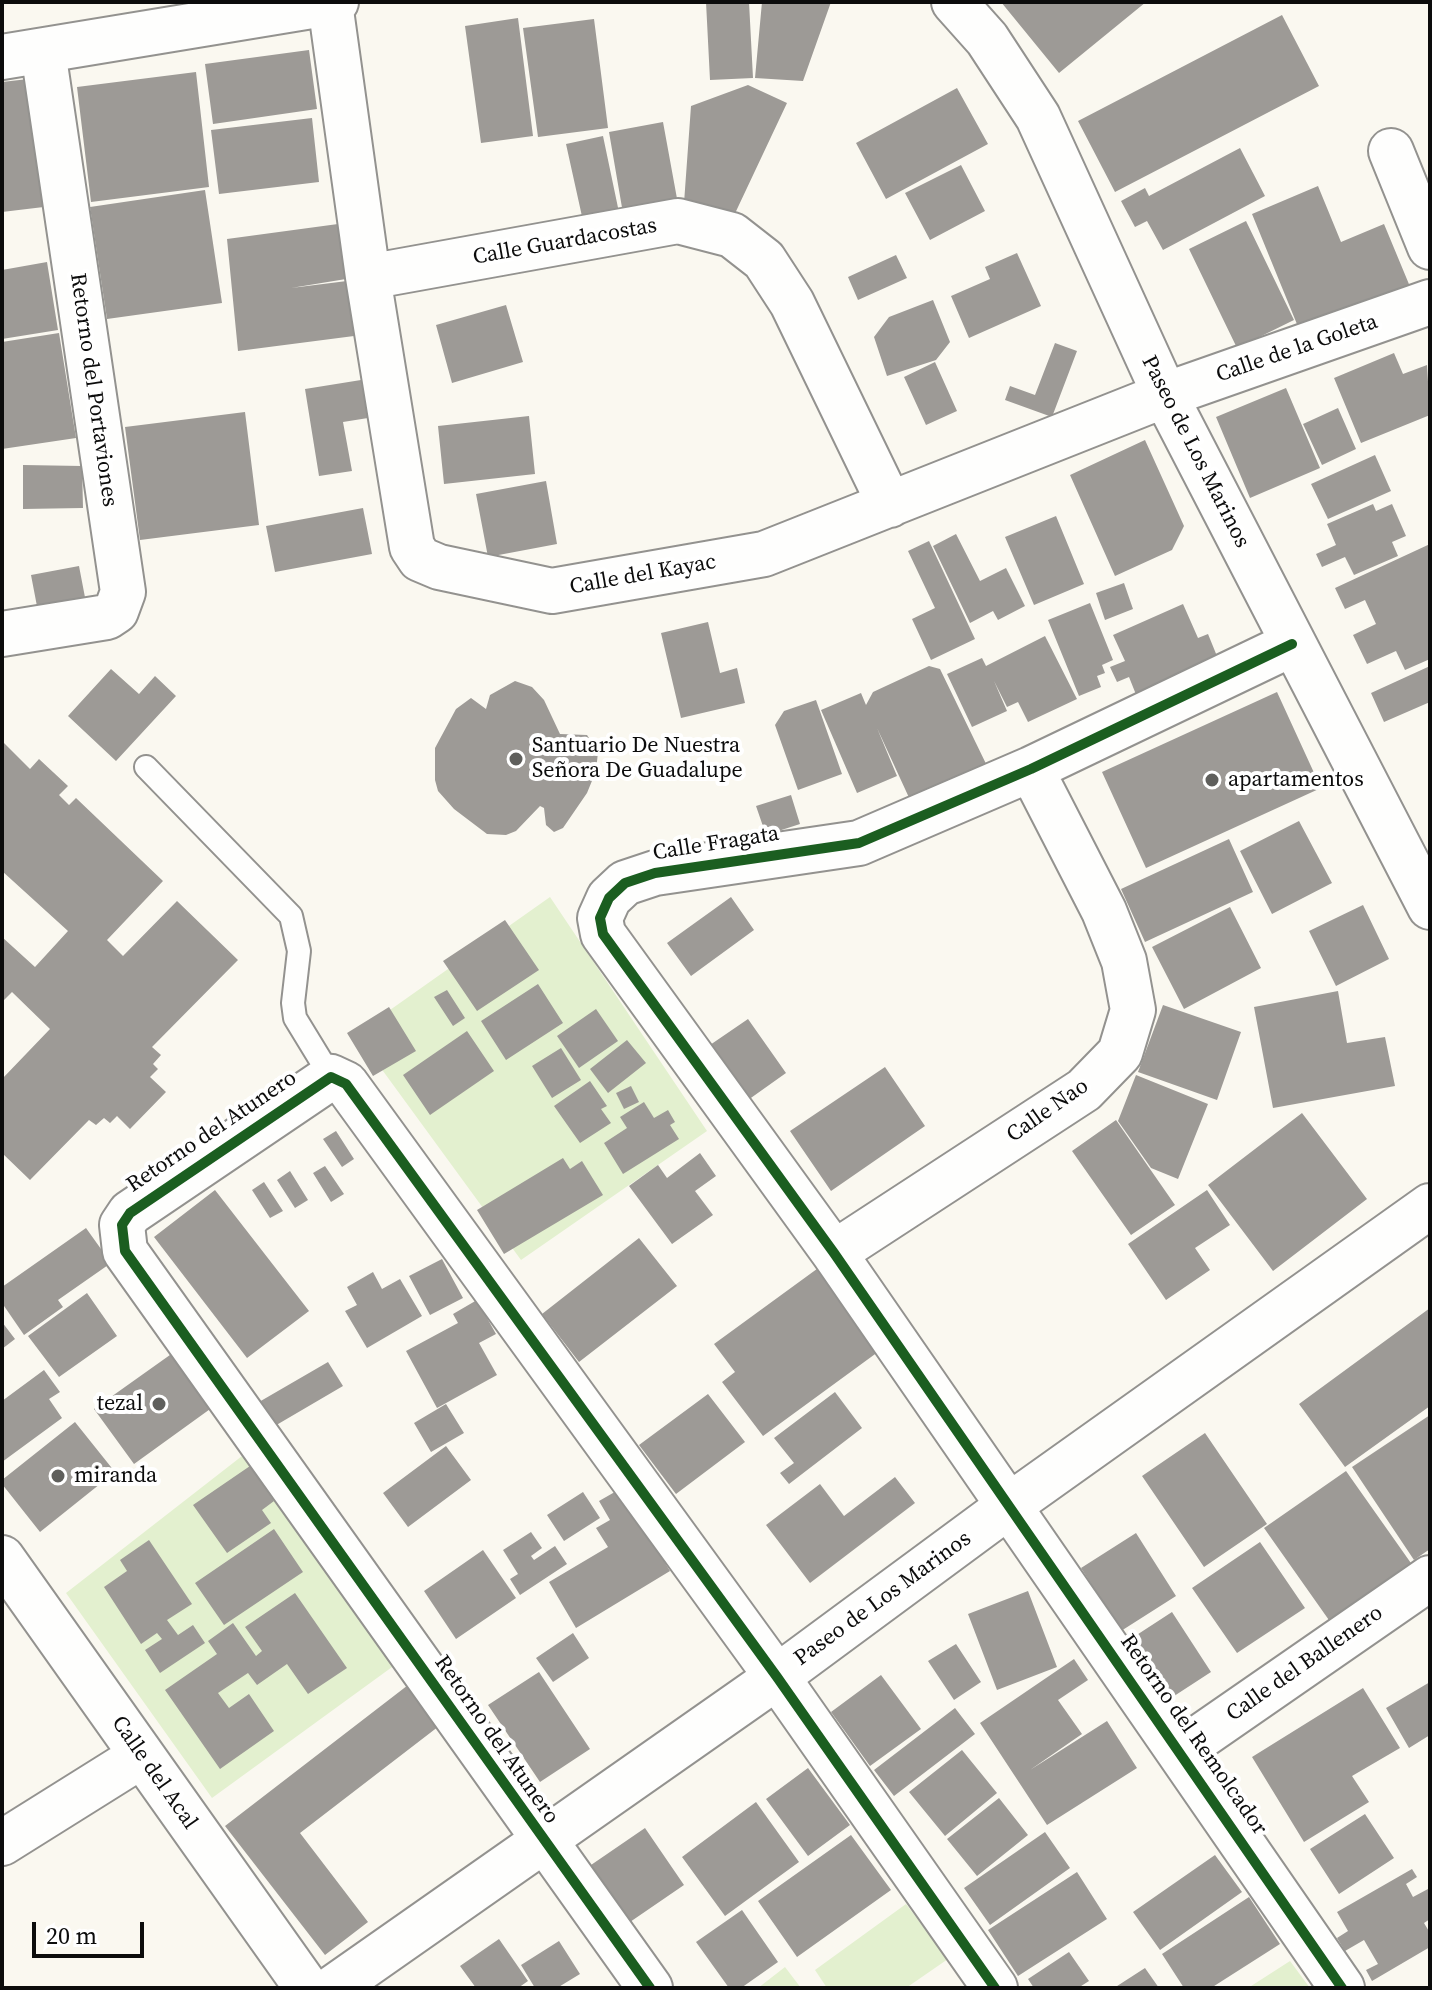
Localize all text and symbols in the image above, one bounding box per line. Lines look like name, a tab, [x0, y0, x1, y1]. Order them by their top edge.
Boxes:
street label: Calle Guardacostas	[471, 213, 659, 271]
street label: Retorno del Portaviones	[64, 271, 122, 509]
street label: Calle de la Goleta	[1213, 309, 1381, 389]
street label: Paseo de Los Marinos	[1135, 352, 1255, 552]
street label: Calle del Kayac	[568, 549, 718, 601]
place label: Santuario De Nuestra Señora De Guadalupe	[532, 733, 743, 784]
marker: Santuario De Nuestra Señora De Guadalupe	[507, 750, 525, 768]
place label: apartamentos	[1228, 767, 1364, 793]
marker: apartamentos	[1203, 771, 1221, 789]
street label: Calle Fragata	[651, 821, 781, 867]
street label: Retorno del Atunero	[122, 1065, 302, 1199]
street label: Calle Nao	[1002, 1073, 1094, 1149]
place label: tezal	[97, 1391, 143, 1417]
marker: tezal	[150, 1395, 168, 1413]
place label: miranda	[74, 1463, 157, 1489]
marker: miranda	[49, 1467, 67, 1485]
street label: Paseo de Los Marinos	[789, 1526, 977, 1672]
street label: Calle del Ballenero	[1222, 1600, 1388, 1728]
street label: Retorno del Remolcador	[1114, 1630, 1272, 1840]
street label: Retorno del Atunero	[428, 1651, 564, 1829]
street label: Calle del Acal	[105, 1711, 203, 1835]
scale bar	[36, 1906, 148, 1956]
text: 20 m	[46, 1919, 97, 1952]

